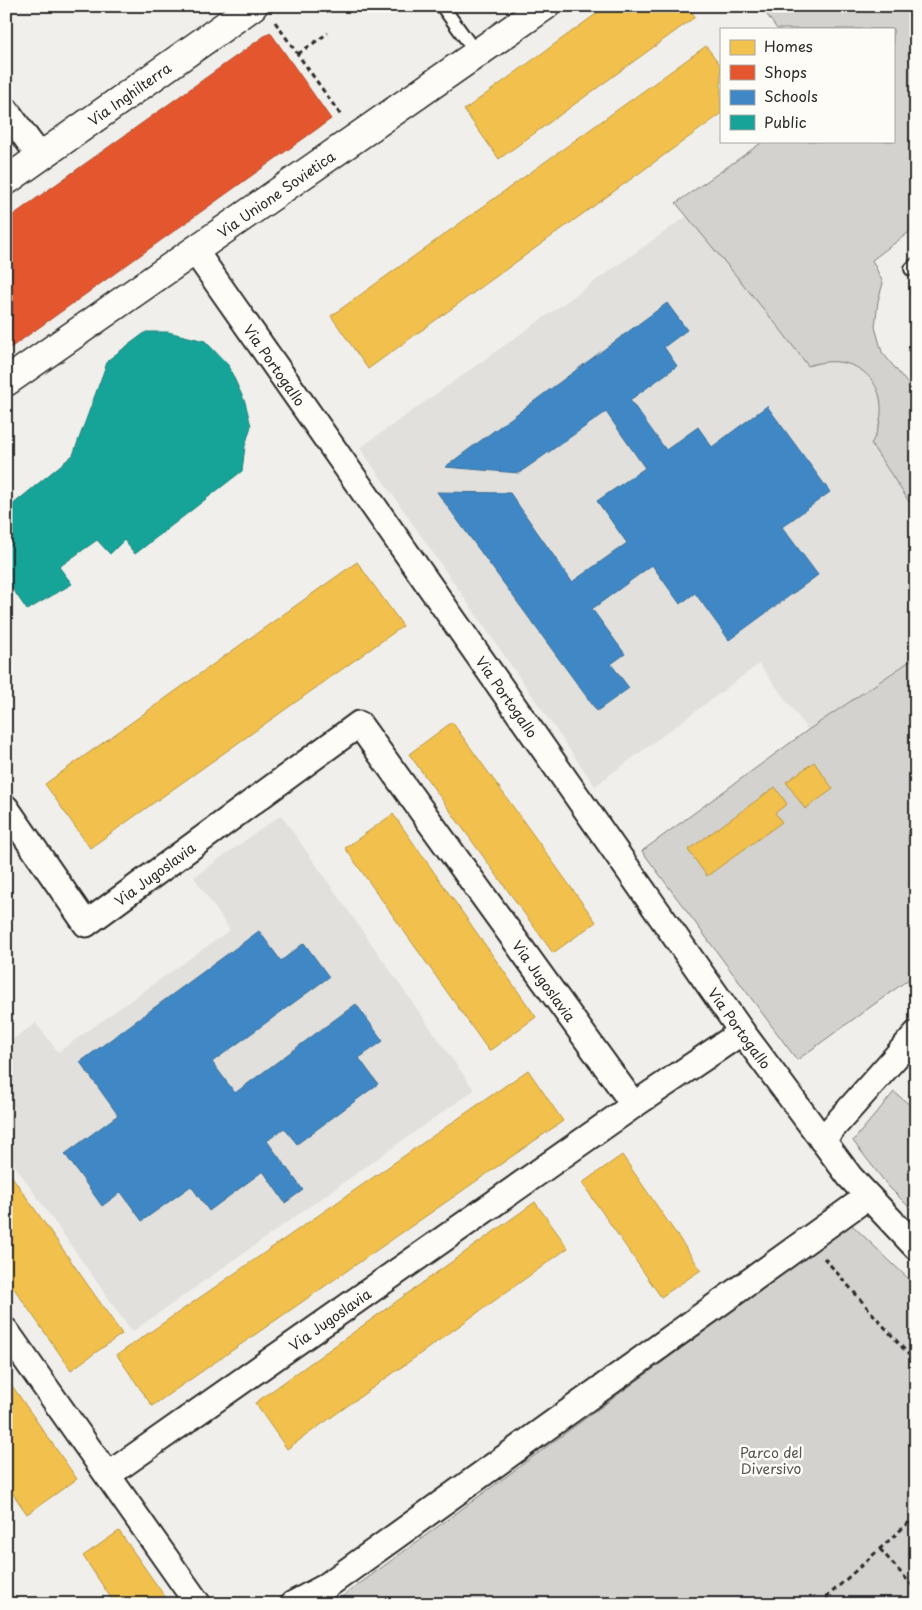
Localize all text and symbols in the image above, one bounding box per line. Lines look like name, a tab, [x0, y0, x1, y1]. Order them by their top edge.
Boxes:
legend	[720, 28, 894, 142]
text: Homes	[764, 34, 813, 57]
street label: Via Inghilterra	[83, 57, 175, 130]
text: Shops	[764, 60, 807, 83]
text: Schools	[764, 84, 818, 107]
text: Public	[764, 110, 807, 133]
street label: Via Unione Sovietica	[213, 145, 339, 242]
street label: Via Portogallo	[239, 320, 311, 410]
street label: Via Portogallo	[471, 651, 543, 742]
street label: Via Jugoslavia	[110, 837, 200, 911]
street label: Via Jugoslavia	[508, 936, 581, 1026]
street label: Via Portogallo	[703, 983, 776, 1073]
street label: Via Jugoslavia	[284, 1283, 375, 1355]
park label: Parco del Diversivo	[740, 1442, 802, 1479]

